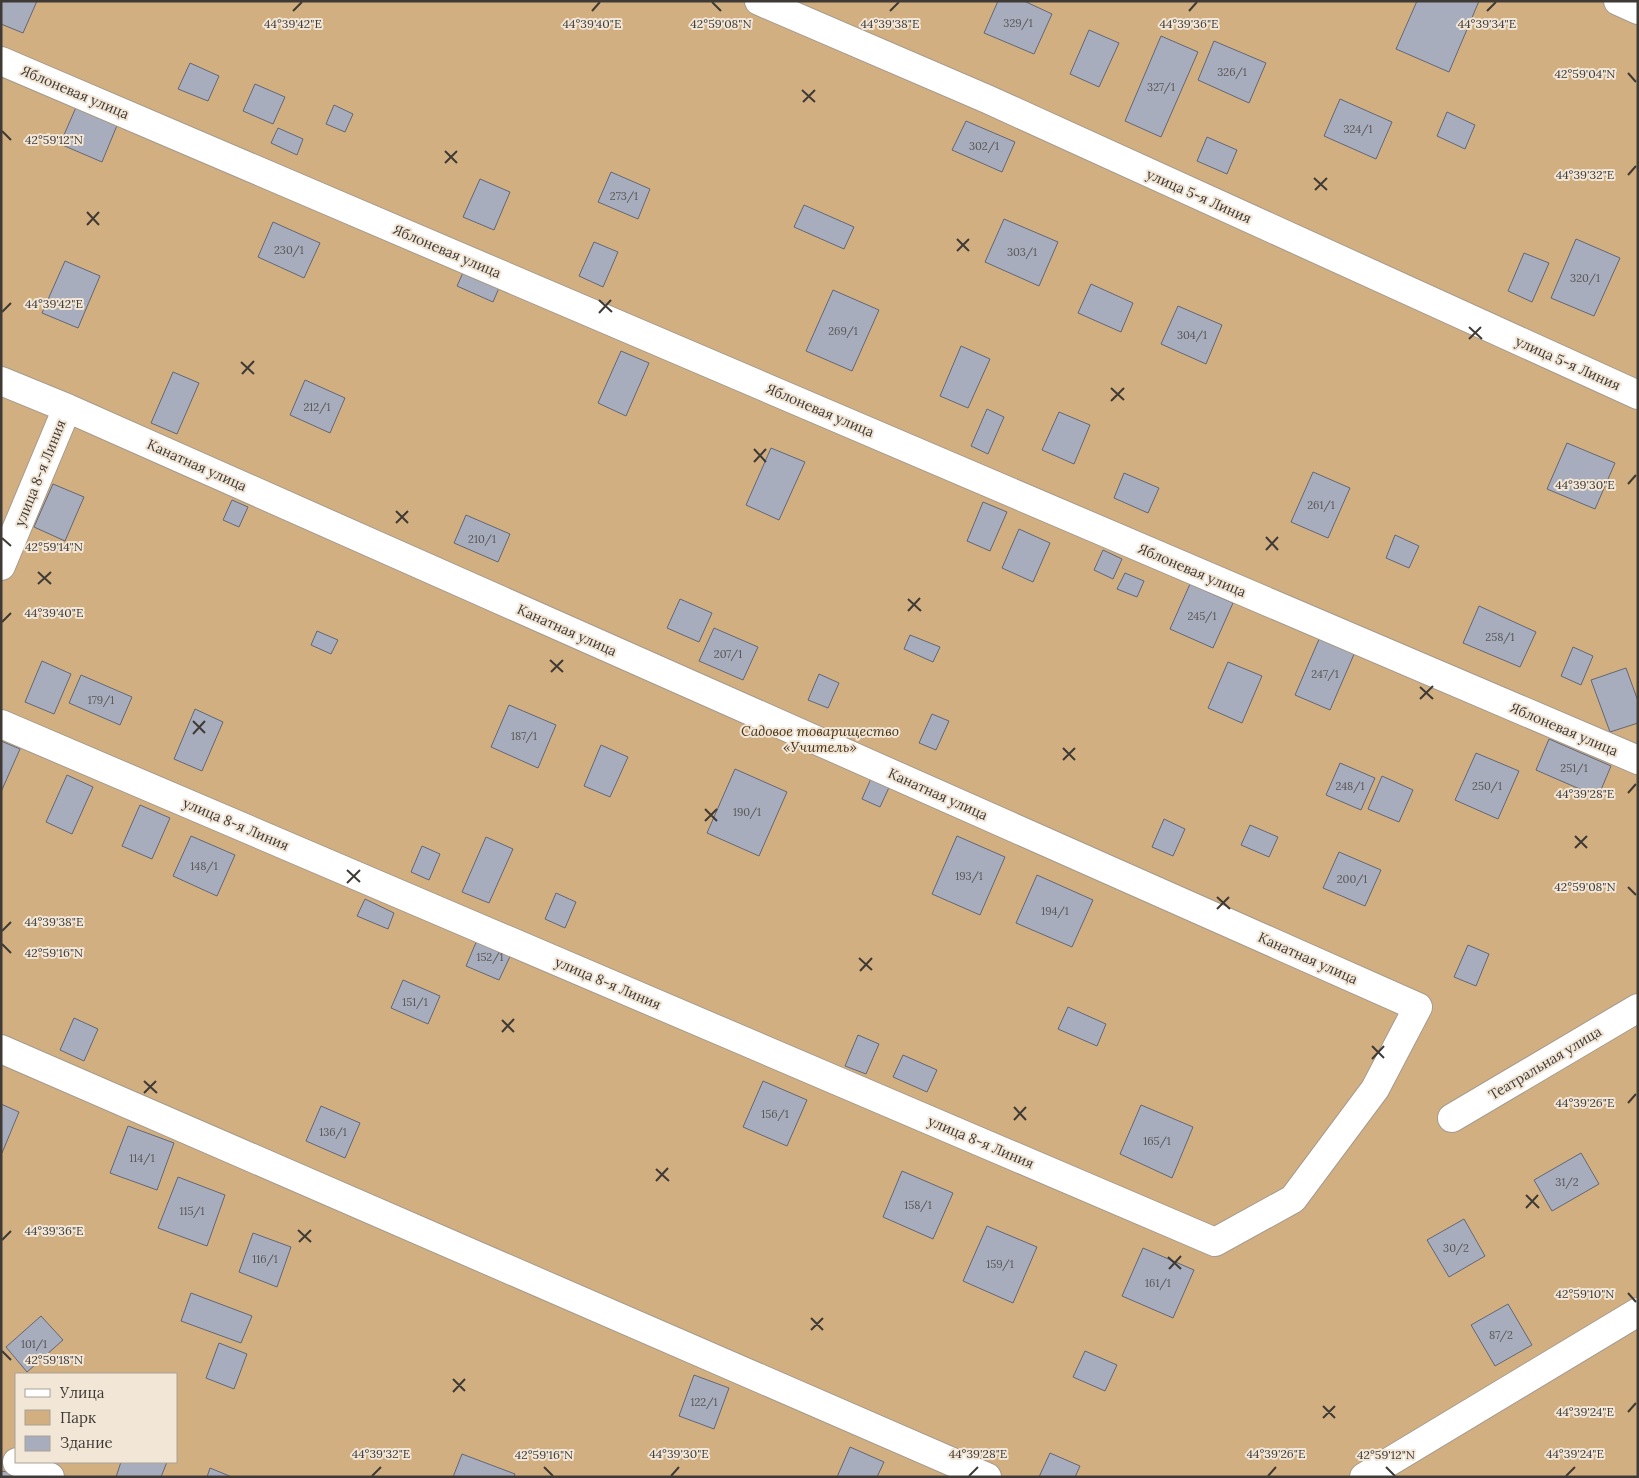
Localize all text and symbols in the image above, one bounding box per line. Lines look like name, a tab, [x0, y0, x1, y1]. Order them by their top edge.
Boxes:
text: 44°39'42"E	[264, 16, 322, 31]
text: 44°39'40"E	[563, 16, 621, 31]
text: 42°59'08"N	[690, 16, 752, 31]
text: 44°39'38"E	[861, 16, 919, 31]
house number: 329/1	[1003, 16, 1033, 31]
text: 44°39'36"E	[1159, 16, 1219, 31]
text: 44°39'34"E	[1458, 16, 1516, 31]
street label: Яблоневая улица	[18, 61, 132, 123]
house number: 326/1	[1217, 65, 1247, 80]
text: 42°59'04"N	[1555, 66, 1615, 81]
house number: 327/1	[1147, 80, 1175, 95]
house number: 324/1	[1343, 122, 1373, 137]
text: 42°59'12"N	[25, 132, 83, 147]
house number: 302/1	[969, 139, 999, 154]
street label: улица 5-я Линия	[1144, 165, 1254, 227]
text: 44°39'32"E	[1556, 167, 1614, 182]
house number: 273/1	[610, 189, 638, 204]
street label: Яблоневая улица	[390, 220, 504, 282]
house number: 230/1	[274, 243, 304, 258]
house number: 303/1	[1007, 245, 1037, 260]
house number: 320/1	[1570, 271, 1600, 286]
text: 44°39'42"E	[25, 296, 83, 311]
house number: 269/1	[828, 324, 858, 339]
house number: 304/1	[1177, 328, 1207, 343]
street label: улица 5-я Линия	[1513, 332, 1623, 394]
street label: Яблоневая улица	[763, 379, 877, 441]
house number: 212/1	[303, 400, 331, 415]
street label: улица 8-я Линия	[10, 417, 70, 529]
street label: Канатная улица	[144, 435, 250, 495]
text: 44°39'30"E	[1555, 477, 1615, 492]
house number: 261/1	[1307, 498, 1335, 513]
house number: 210/1	[468, 532, 496, 547]
text: 42°59'14"N	[25, 539, 83, 554]
street label: Яблоневая улица	[1135, 539, 1249, 601]
street label: Канатная улица	[514, 600, 620, 660]
text: 44°39'40"E	[25, 605, 83, 620]
house number: 245/1	[1188, 609, 1216, 624]
house number: 258/1	[1485, 630, 1515, 645]
house number: 207/1	[714, 647, 742, 662]
house number: 247/1	[1311, 667, 1339, 682]
house number: 179/1	[88, 693, 114, 708]
street label: Яблоневая улица	[1507, 698, 1621, 760]
park label: Садовое товарищество «Учитель»	[741, 722, 899, 756]
house number: 187/1	[511, 729, 537, 744]
house number: 251/1	[1560, 761, 1588, 776]
street label: Канатная улица	[885, 764, 991, 824]
house number: 248/1	[1335, 779, 1365, 794]
house number: 250/1	[1472, 779, 1502, 794]
text: 44°39'28"E	[1556, 786, 1614, 801]
street label: улица 8-я Линия	[180, 794, 292, 854]
house number: 190/1	[733, 805, 761, 820]
house number: 148/1	[190, 859, 218, 874]
house number: 193/1	[955, 869, 983, 884]
house number: 200/1	[1337, 872, 1367, 887]
text: 42°59'08"N	[1554, 879, 1616, 894]
house number: 194/1	[1041, 904, 1069, 919]
text: 44°39'38"E	[25, 914, 83, 929]
street label: Канатная улица	[1255, 928, 1361, 988]
text: 42°59'16"N	[25, 945, 83, 960]
house number: 152/1	[476, 950, 504, 965]
street label: улица 8-я Линия	[552, 953, 664, 1013]
house number: 151/1	[402, 995, 428, 1010]
street label: Театральная улица	[1485, 1022, 1605, 1104]
text: 44°39'26"E	[1556, 1095, 1614, 1110]
house number: 156/1	[761, 1107, 789, 1122]
street label: улица 8-я Линия	[925, 1112, 1037, 1172]
house number: 136/1	[319, 1125, 347, 1140]
house number: 165/1	[1143, 1134, 1171, 1149]
house number: 114/1	[129, 1151, 155, 1166]
house number: 31/2	[1555, 1175, 1579, 1190]
house number: 158/1	[904, 1198, 932, 1213]
house number: 115/1	[179, 1204, 205, 1219]
text: 44°39'36"E	[24, 1223, 84, 1238]
house number: 30/2	[1443, 1241, 1469, 1256]
house number: 116/1	[252, 1252, 278, 1267]
house number: 159/1	[986, 1257, 1014, 1272]
house number: 161/1	[1145, 1276, 1171, 1291]
text: 42°59'10"N	[1556, 1286, 1614, 1301]
house number: 87/2	[1489, 1328, 1513, 1343]
house number: 101/1	[21, 1337, 47, 1352]
text: 42°59'18"N	[25, 1352, 83, 1367]
legend	[15, 1373, 178, 1463]
text: Улица	[59, 1383, 105, 1402]
house number: 122/1	[690, 1395, 718, 1410]
text: 44°39'24"E	[1556, 1404, 1614, 1419]
text: Парк	[60, 1408, 96, 1427]
text: Здание	[60, 1433, 113, 1452]
text: 44°39'32"E	[352, 1446, 410, 1461]
text: 44°39'30"E	[649, 1446, 709, 1461]
text: 44°39'28"E	[949, 1446, 1007, 1461]
text: 44°39'26"E	[1247, 1446, 1305, 1461]
text: 44°39'24"E	[1546, 1446, 1604, 1461]
text: 42°59'16"N	[515, 1447, 573, 1462]
text: 42°59'12"N	[1357, 1447, 1415, 1462]

